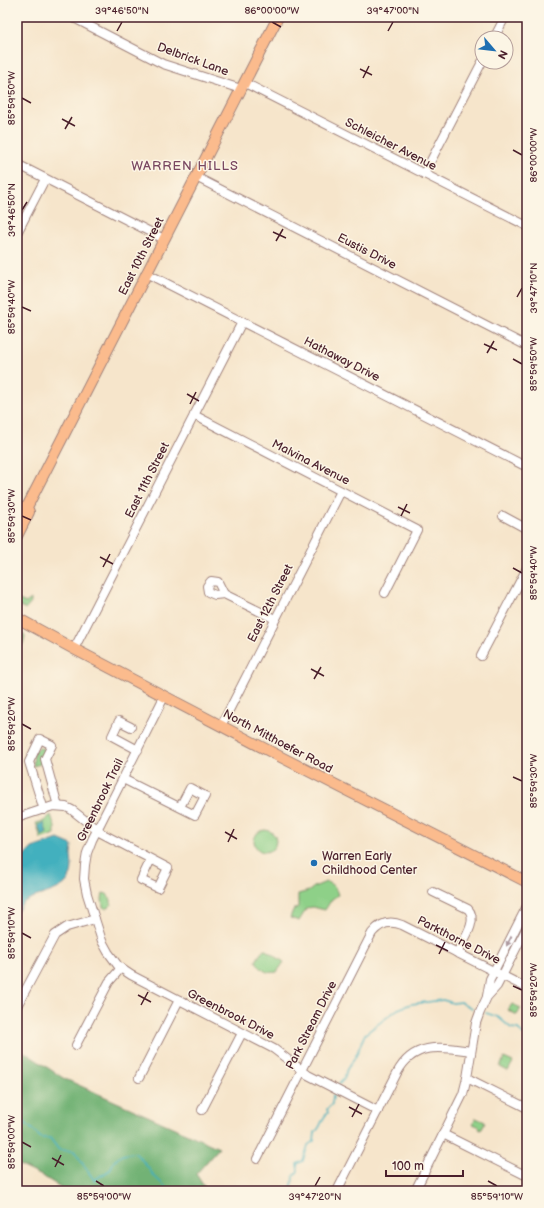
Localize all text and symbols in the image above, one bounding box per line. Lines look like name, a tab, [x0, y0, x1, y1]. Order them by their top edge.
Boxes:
text: 39°46'50"N	[95, 5, 149, 17]
text: 86°00'00"W	[245, 5, 299, 17]
text: 39°47'00"N	[367, 5, 419, 17]
north arrow	[474, 30, 514, 70]
street label: Delbrick Lane	[155, 40, 231, 79]
text: N	[495, 48, 510, 61]
text: 85°59'50"W	[6, 71, 18, 125]
street label: Schleicher Avenue	[342, 115, 439, 174]
text: 86°00'00"W	[528, 128, 540, 182]
district label: WARREN HILLS	[131, 158, 239, 174]
text: 39°46'50"N	[6, 183, 18, 237]
street label: East 10th Street	[115, 214, 168, 298]
street label: Eustis Drive	[335, 230, 399, 273]
text: 39°47'10"N	[528, 263, 540, 313]
text: 85°59'40"W	[6, 280, 18, 334]
street label: Hathaway Drive	[301, 334, 382, 385]
text: 85°59'50"W	[528, 337, 540, 391]
street label: Malvina Avenue	[269, 436, 352, 489]
street label: East 11th Street	[122, 440, 173, 521]
text: 85°59'30"W	[6, 489, 18, 543]
text: 85°59'40"W	[528, 546, 540, 600]
street label: East 12th Street	[244, 561, 297, 645]
text: 85°59'20"W	[6, 697, 18, 751]
street label: North Mitthoefer Road	[220, 706, 335, 777]
text: 85°59'30"W	[528, 754, 540, 808]
street label: Greenbrook Trail	[74, 756, 127, 844]
place label: Warren Early Childhood Center	[322, 849, 418, 878]
marker: Warren Early Childhood Center	[309, 858, 319, 868]
text: 85°59'10"W	[6, 907, 18, 959]
street label: Parkthorne Drive	[415, 913, 503, 968]
one-way arrow	[506, 935, 512, 947]
text: 85°59'20"W	[528, 963, 540, 1017]
street label: Park Stream Drive	[283, 978, 340, 1072]
street label: Greenbrook Drive	[185, 986, 277, 1043]
text: 85°59'00"W	[6, 1115, 18, 1169]
scale bar	[386, 1152, 463, 1178]
text: 100 m	[392, 1159, 424, 1174]
text: 85°59'00"W	[77, 1191, 131, 1203]
text: 39°47'20"N	[289, 1191, 341, 1203]
text: 85°59'10"W	[471, 1191, 523, 1203]

